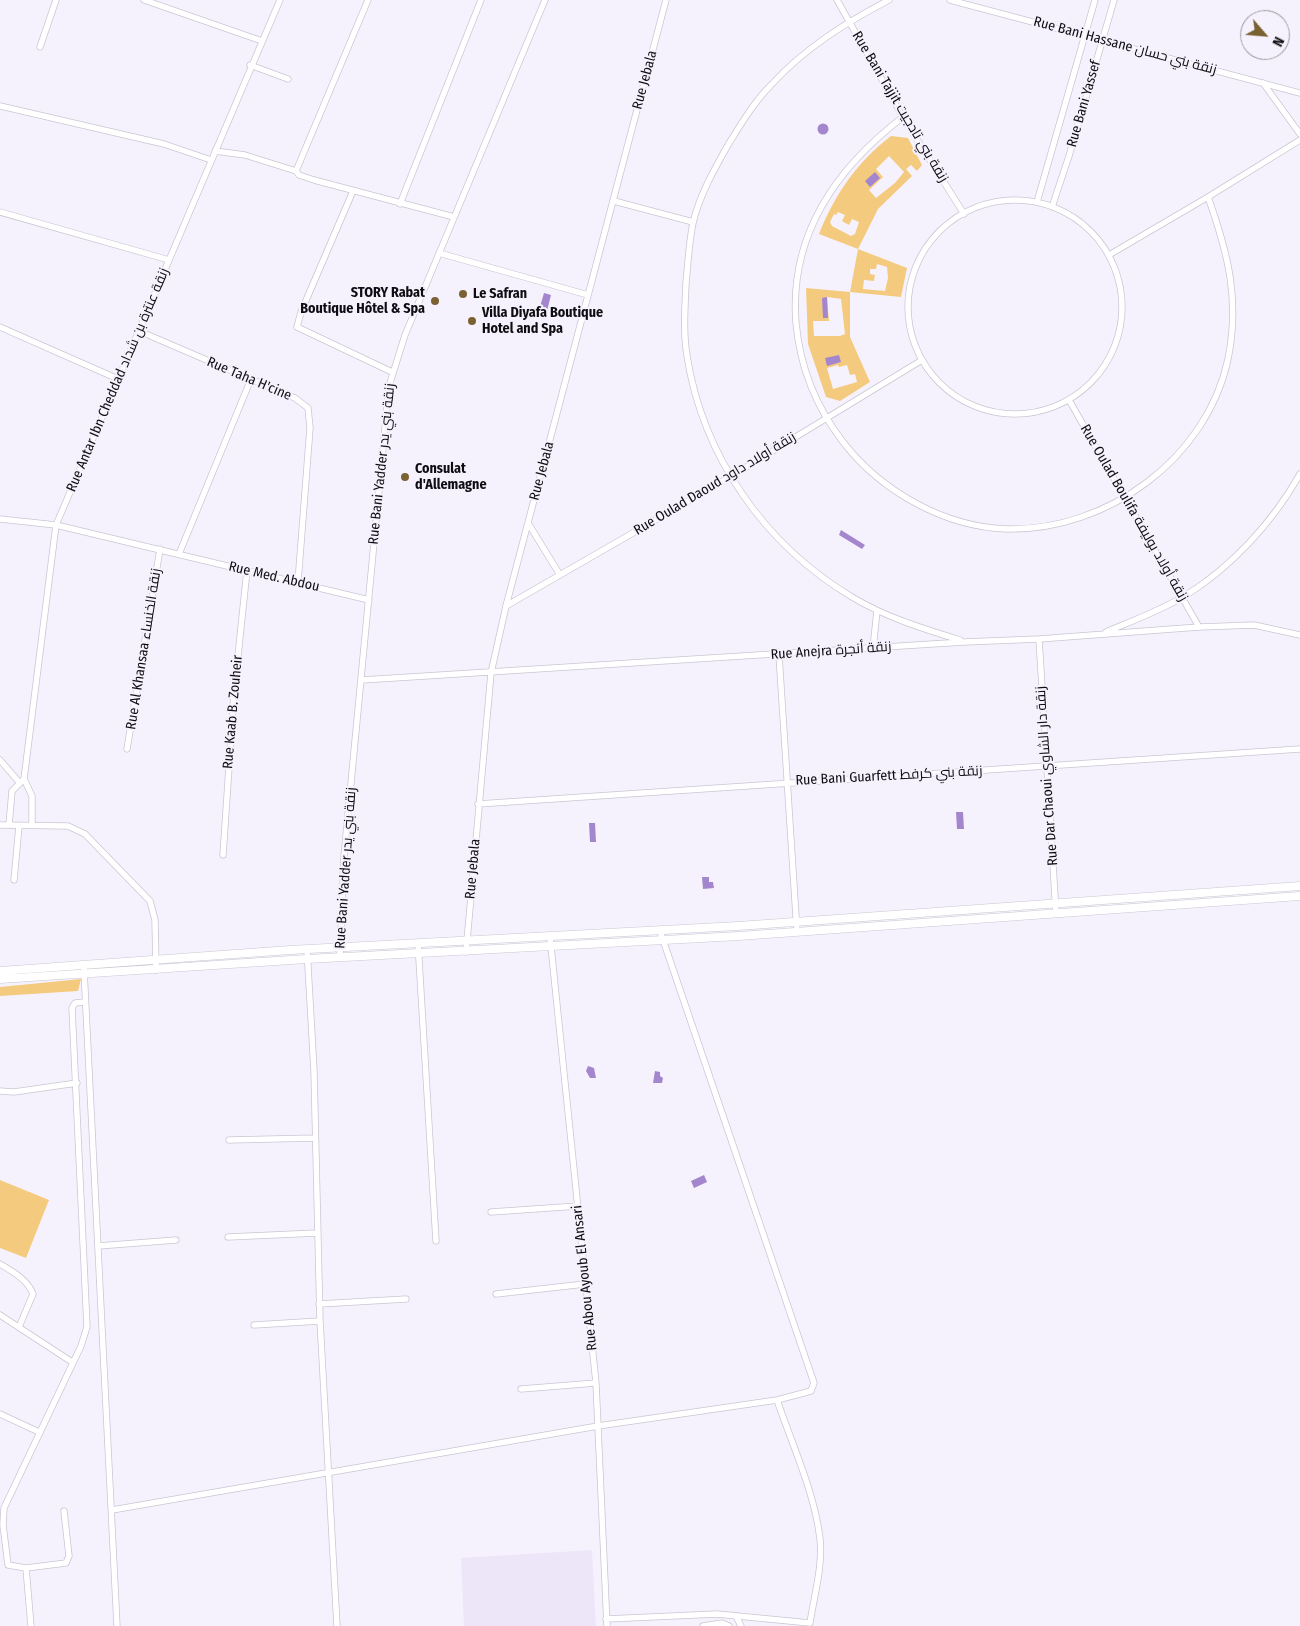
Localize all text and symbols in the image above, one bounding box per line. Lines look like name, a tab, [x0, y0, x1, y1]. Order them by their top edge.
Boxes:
north arrow	[1240, 10, 1290, 60]
street label: Rue Bani Hassane زنقة بني حسان	[1032, 13, 1218, 79]
street label: Rue Bani Tajjit زنقة بني تادجيت	[848, 28, 952, 186]
text: N	[1268, 34, 1287, 49]
street label: Rue Jebala	[629, 49, 661, 111]
street label: Rue Bani Yassef	[1064, 59, 1104, 149]
street label: Rue Antar Ibn Cheddad زنقة عنترة بن شداد	[63, 266, 173, 494]
place label: STORY Rabat Boutique Hôtel & Spa	[300, 285, 425, 318]
place label: Le Safran	[473, 286, 527, 302]
marker: Le Safran	[457, 288, 469, 300]
marker: STORY Rabat Boutique Hôtel & Spa	[429, 295, 441, 307]
place label: Villa Diyafa Boutique Hotel and Spa	[482, 305, 603, 338]
marker: Villa Diyafa Boutique Hotel and Spa	[466, 315, 478, 327]
street label: Rue Taha H'cine	[204, 354, 294, 404]
street label: Rue Bani Yadder زنقة بني يدر	[365, 383, 399, 545]
street label: Rue Oulad Boulifa زنقة أولاد بوليفة	[1076, 422, 1192, 604]
street label: Rue Oulad Daoud زنقة أولاد داود	[631, 429, 799, 539]
street label: Rue Jebala	[526, 440, 558, 502]
place label: Consulat d'Allemagne	[415, 461, 487, 494]
marker: Consulat d'Allemagne	[399, 471, 411, 483]
street label: Rue Med. Abdou	[227, 558, 321, 596]
street label: Rue Al Khansaa زنقة الخنساء	[123, 567, 165, 731]
street label: Rue Anejra زنقة أنجرة	[770, 638, 892, 664]
street label: Rue Kaab B. Zouheir	[220, 654, 246, 770]
street label: Rue Dar Chaoui زنقة دار الشاوي	[1032, 686, 1062, 866]
street label: Rue Bani Guarfett زنقة بني كرفط	[795, 763, 983, 789]
street label: Rue Bani Yadder زنقة بني يدر	[332, 787, 360, 949]
street label: Rue Jebala	[462, 838, 484, 900]
street label: Rue Abou Ayoub El Ansari	[569, 1204, 601, 1352]

